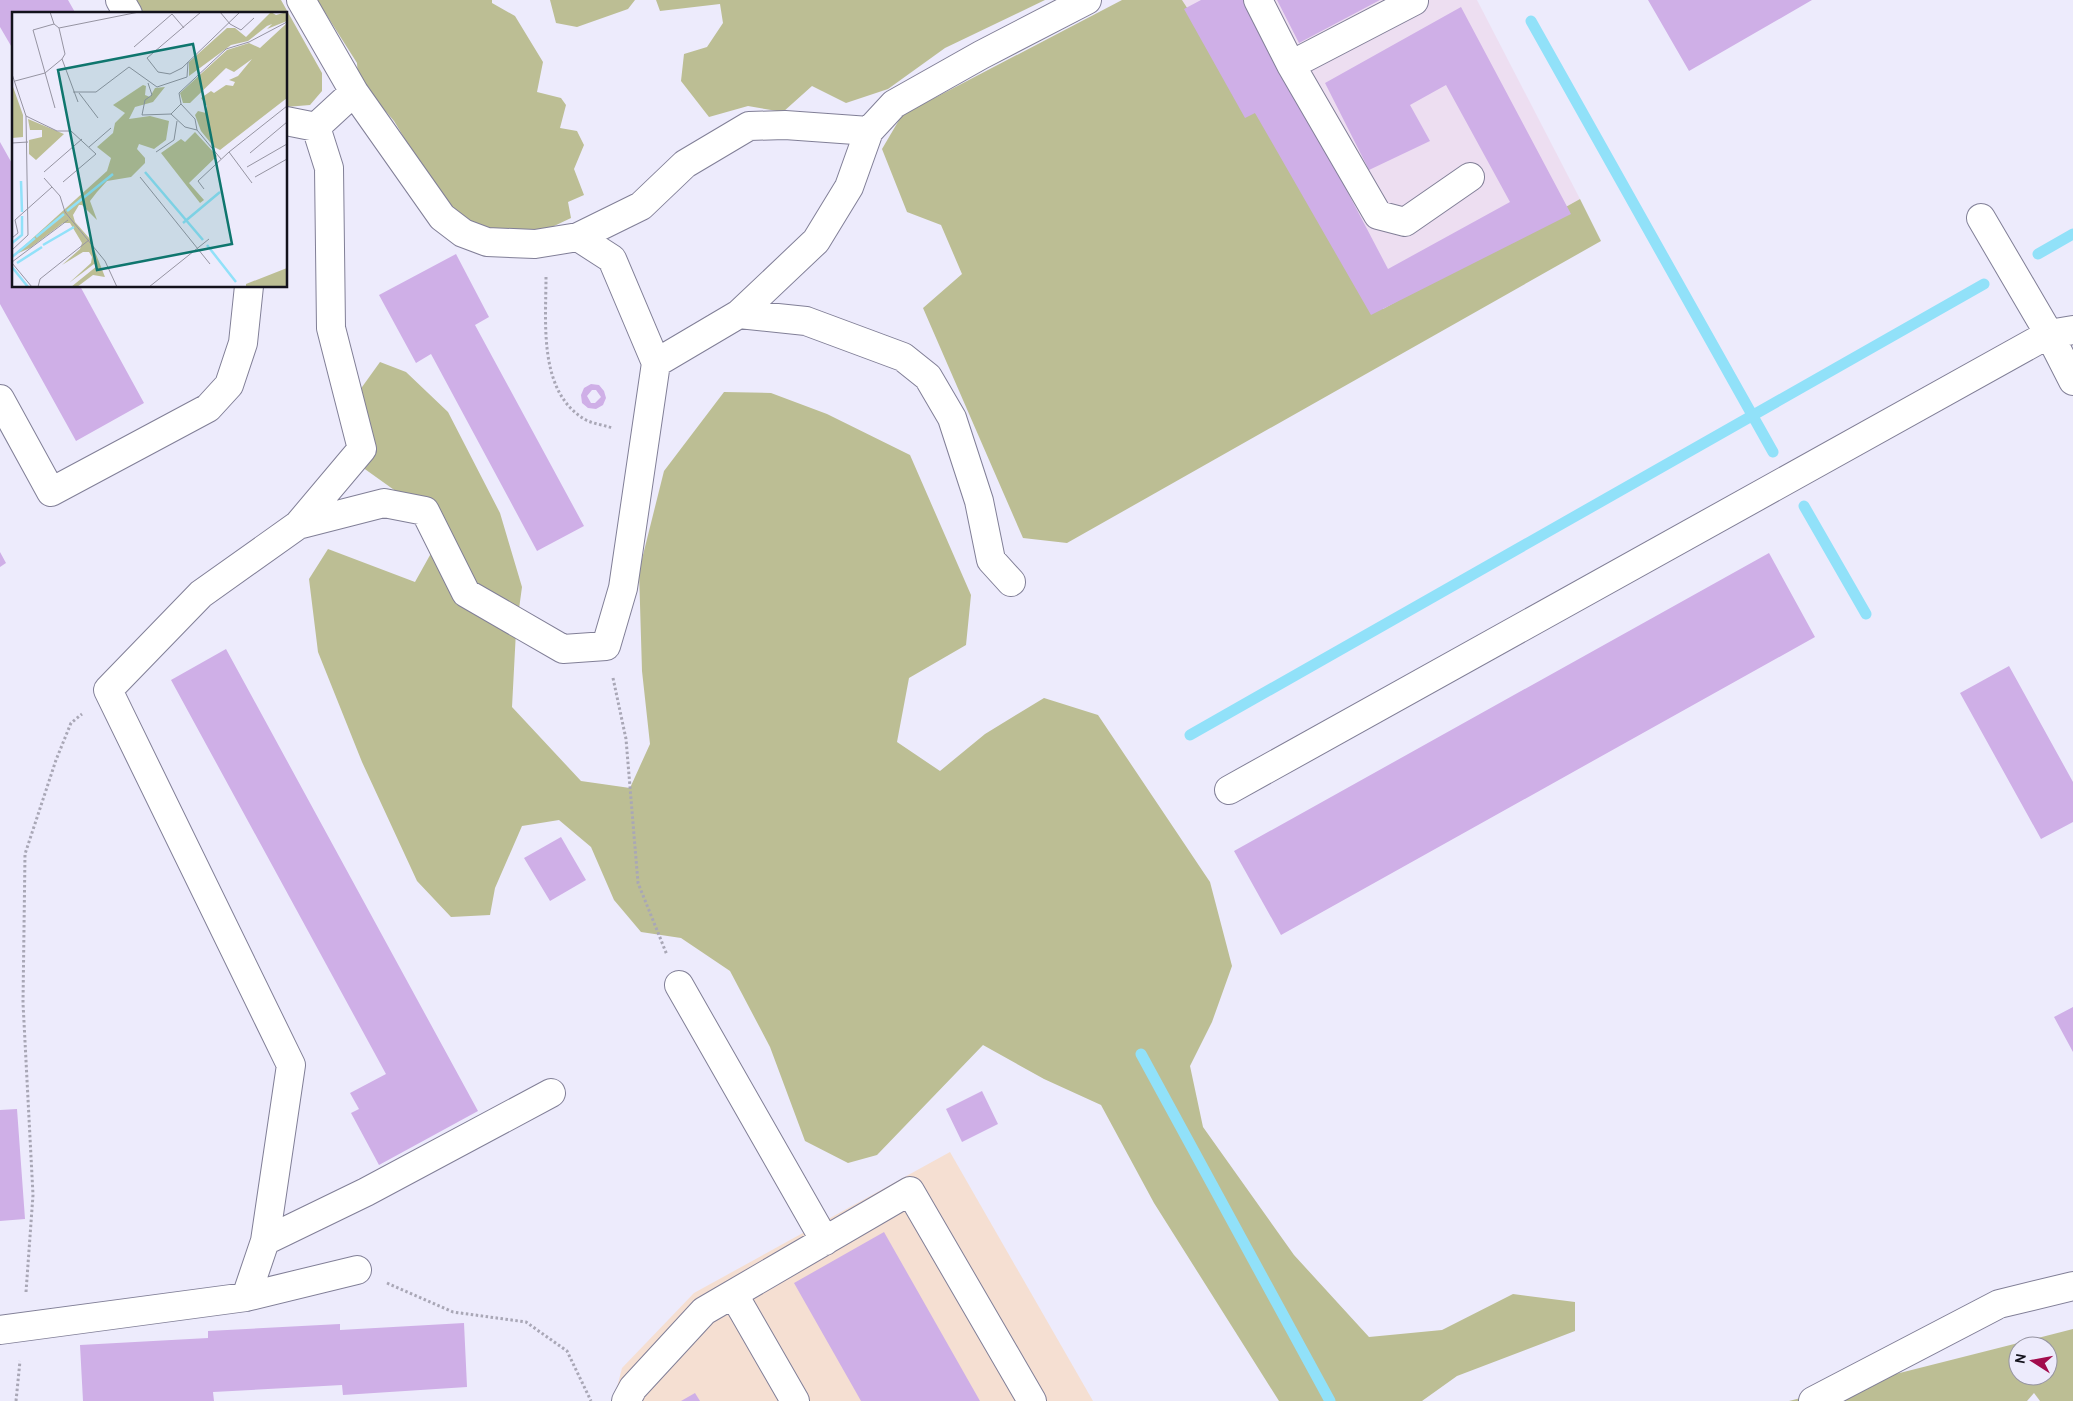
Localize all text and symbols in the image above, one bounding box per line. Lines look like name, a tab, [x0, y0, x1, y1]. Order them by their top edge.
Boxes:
inset map	[12, 12, 288, 288]
north arrow	[2008, 1336, 2058, 1386]
text: N	[2012, 1352, 2031, 1365]

